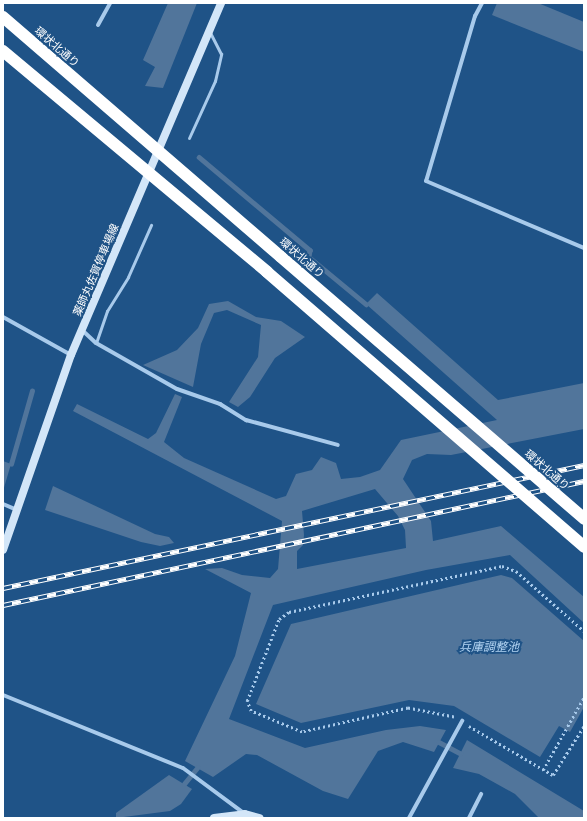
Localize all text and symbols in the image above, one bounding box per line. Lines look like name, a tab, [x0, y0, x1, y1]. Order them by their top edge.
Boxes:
street label: 環状北通り	[32, 24, 82, 70]
street label: 薬師丸佐賀停車場線	[71, 222, 121, 318]
street label: 環状北通り	[277, 235, 327, 281]
street label: 環状北通り	[522, 447, 572, 493]
water label: 兵庫調整池	[459, 640, 519, 654]

